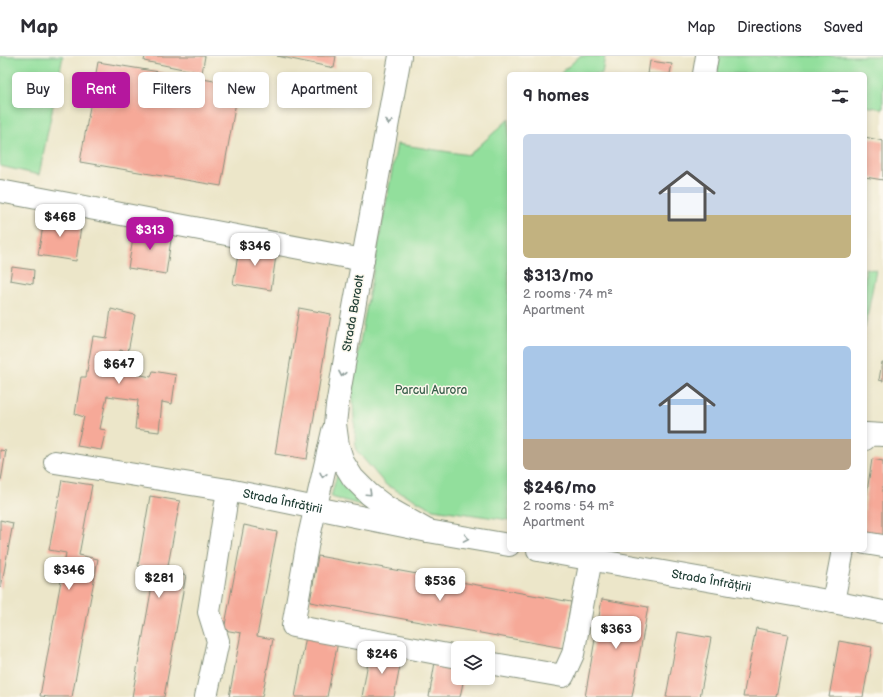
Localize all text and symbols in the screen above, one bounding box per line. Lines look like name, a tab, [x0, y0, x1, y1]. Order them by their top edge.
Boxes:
text: Map	[20, 16, 58, 39]
text: Map	[687, 19, 715, 36]
text: Directions	[737, 19, 802, 36]
text: Saved	[824, 19, 863, 36]
chip: Buy	[12, 72, 64, 108]
chip: Rent	[72, 72, 130, 108]
chip: Filters	[138, 72, 205, 108]
chip: New	[213, 72, 269, 108]
chip: Apartment	[277, 72, 372, 108]
icon: filters	[829, 85, 851, 107]
text: 9 homes	[523, 86, 589, 106]
one-way arrow	[385, 119, 393, 125]
icon: home	[651, 160, 723, 232]
pin: $468	[36, 204, 84, 238]
text: $468	[44, 209, 76, 225]
pin: $313	[126, 217, 174, 251]
text: $313	[135, 222, 165, 238]
pin: $346	[231, 233, 279, 267]
text: $346	[239, 238, 271, 254]
text: $313/mo	[523, 266, 593, 286]
street label: Strada Baraolt	[339, 273, 368, 353]
text: 2 rooms · 74 m²	[523, 286, 613, 302]
text: Apartment	[523, 302, 584, 318]
pin: $647	[95, 351, 143, 385]
text: $647	[103, 356, 135, 372]
one-way arrow	[338, 371, 347, 377]
icon: home	[651, 372, 723, 444]
park label: Parcul Aurora	[395, 383, 468, 398]
one-way arrow	[320, 472, 328, 478]
text: $246/mo	[523, 478, 596, 498]
street label: Strada Înfrățirii	[242, 486, 324, 517]
one-way arrow	[364, 488, 372, 495]
text: 2 rooms · 54 m²	[523, 498, 614, 514]
text: Apartment	[523, 514, 584, 530]
one-way arrow	[463, 533, 469, 541]
pin: $346	[45, 557, 93, 591]
text: $346	[53, 562, 85, 578]
pin: $281	[135, 565, 183, 599]
street label: Strada Înfrățirii	[670, 567, 752, 595]
pin: $536	[416, 568, 464, 602]
text: $281	[144, 570, 174, 586]
text: $536	[424, 573, 456, 589]
pin: $363	[592, 616, 640, 650]
text: $363	[600, 621, 632, 637]
pin: $246	[358, 641, 406, 675]
map controls	[451, 641, 495, 685]
button: layers	[451, 641, 495, 685]
text: $246	[366, 646, 398, 662]

